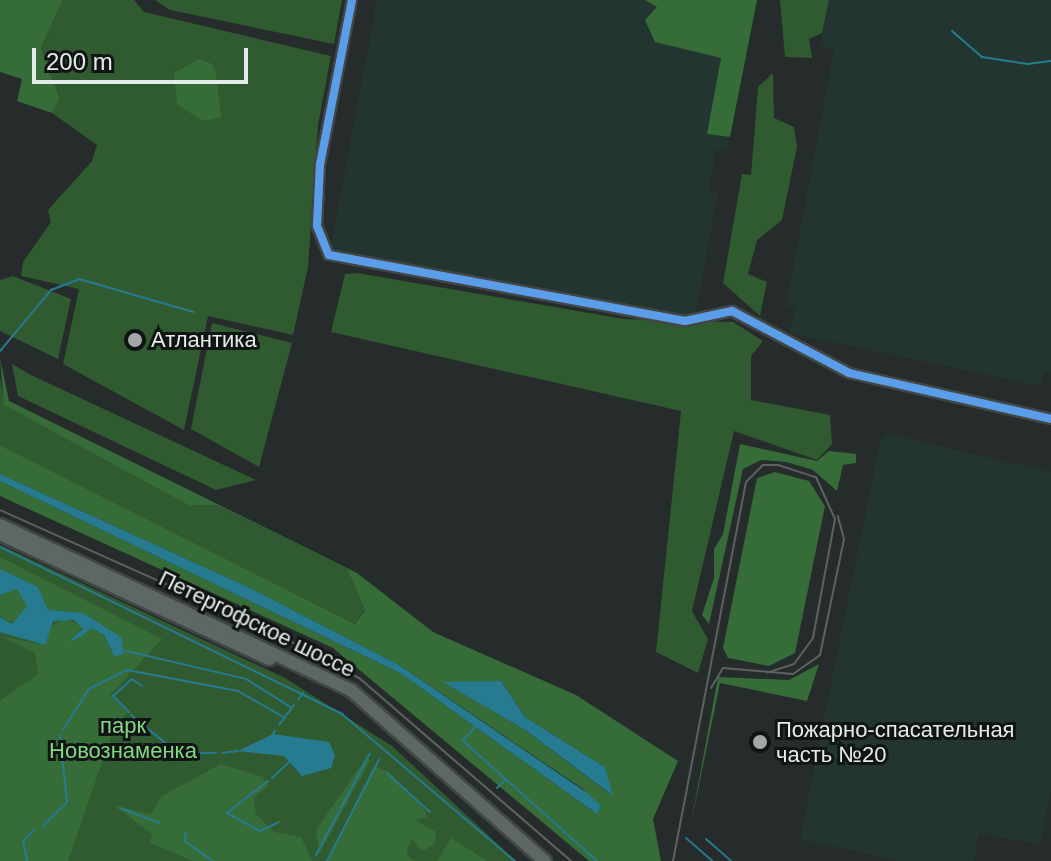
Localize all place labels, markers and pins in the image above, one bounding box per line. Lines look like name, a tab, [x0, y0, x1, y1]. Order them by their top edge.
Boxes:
place label: Атлантика	[151, 327, 257, 353]
marker: Атлантика	[126, 331, 144, 349]
place label: Пожарно-спасательная часть №20	[776, 716, 1015, 768]
marker: Пожарно-спасательная часть №20	[751, 733, 769, 751]

